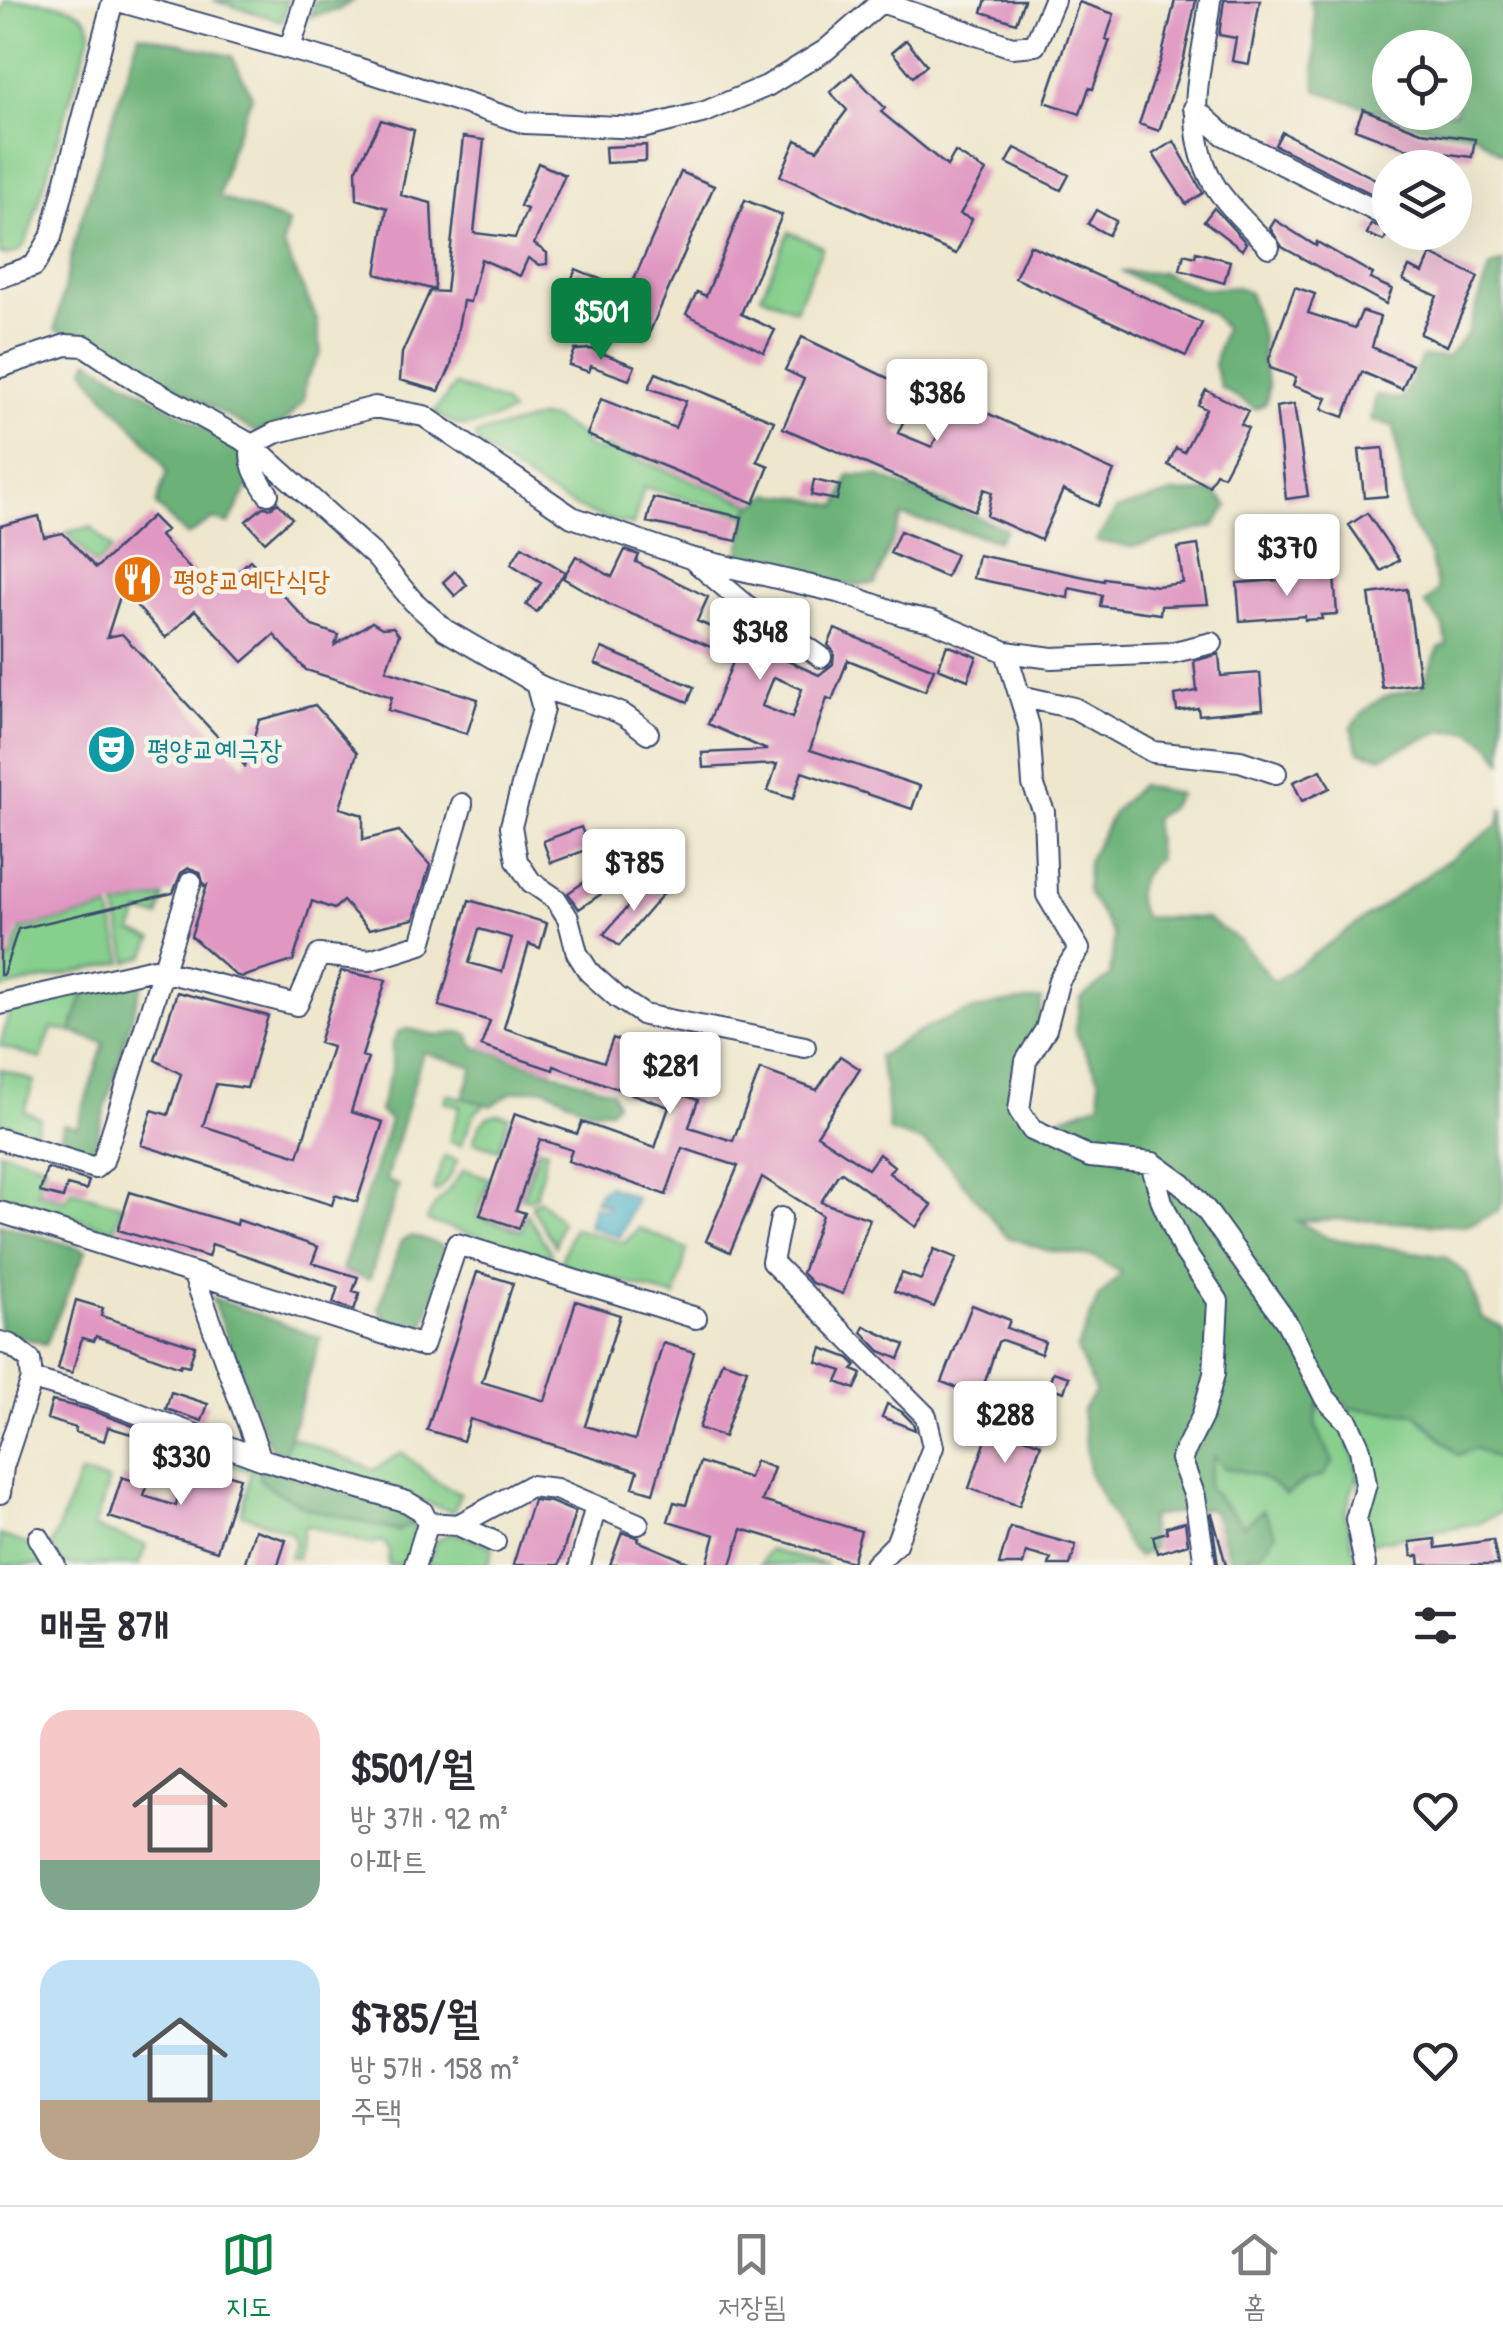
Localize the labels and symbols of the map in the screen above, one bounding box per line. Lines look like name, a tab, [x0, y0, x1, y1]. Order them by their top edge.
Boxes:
pin: $501	[542, 278, 660, 363]
pin: $386	[878, 359, 996, 444]
pin: $370	[1228, 514, 1346, 599]
restaurant icon: 평양교예단식당	[112, 554, 164, 606]
place label: 평양교예단식당	[173, 561, 331, 599]
pin: $348	[701, 598, 819, 683]
theatre icon: 평양교예극장	[86, 723, 138, 775]
place label: 평양교예극장	[147, 730, 283, 768]
pin: $785	[575, 829, 693, 914]
pin: $281	[611, 1032, 729, 1117]
pin: $288	[946, 1381, 1064, 1466]
pin: $330	[122, 1423, 240, 1508]

